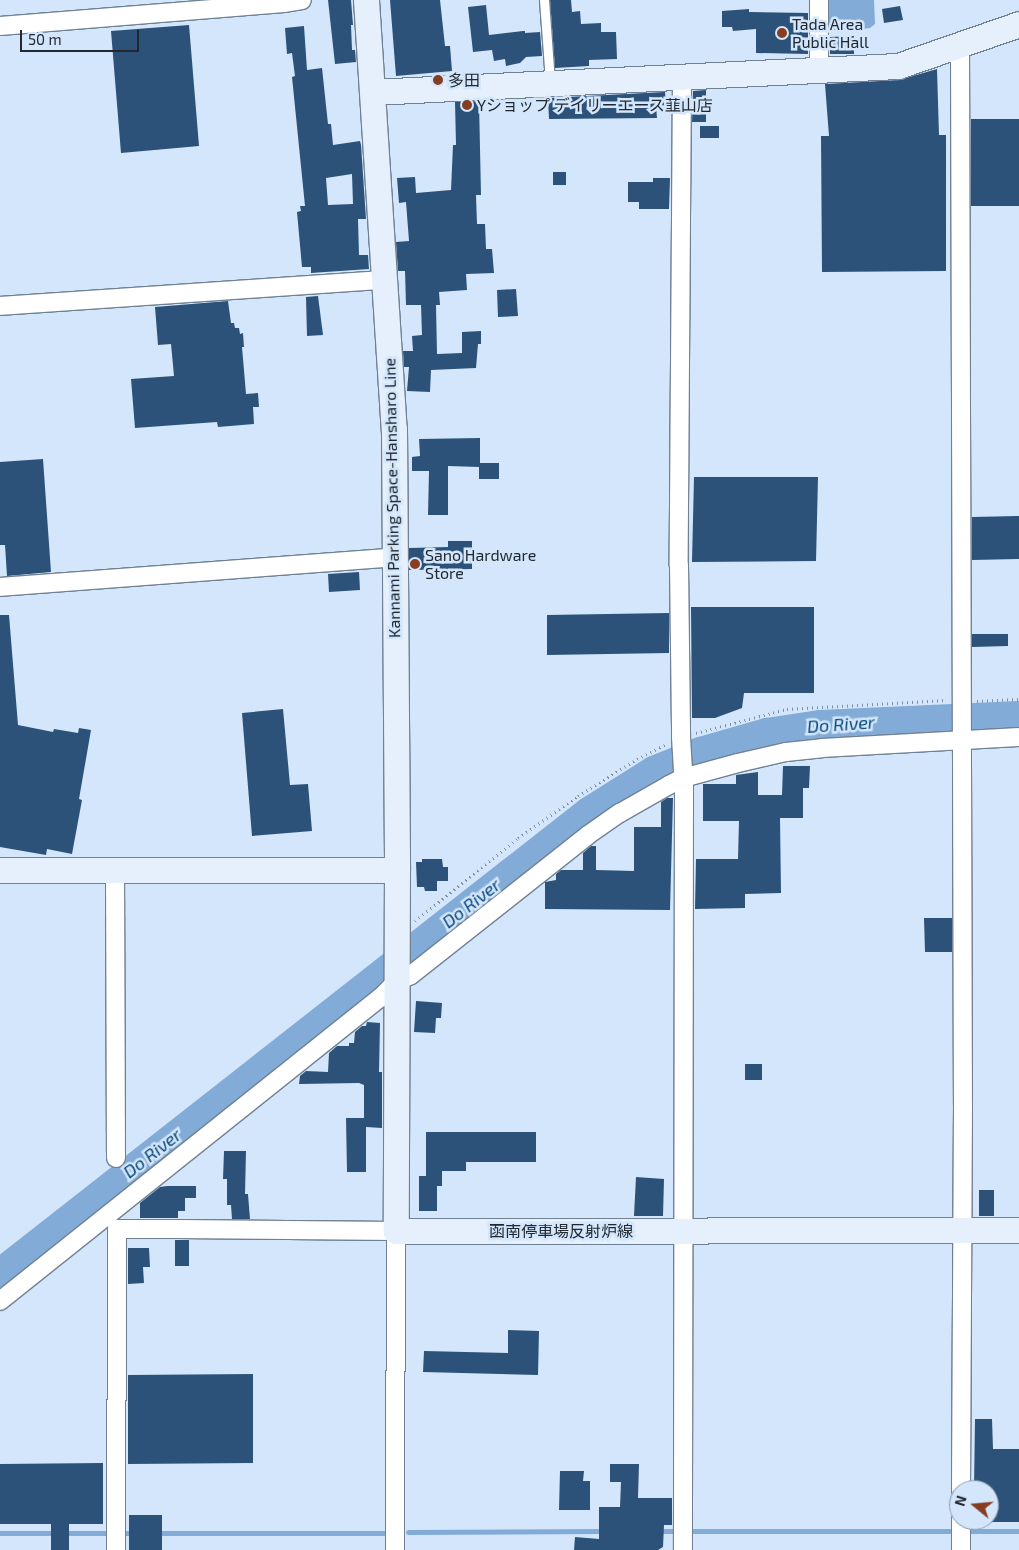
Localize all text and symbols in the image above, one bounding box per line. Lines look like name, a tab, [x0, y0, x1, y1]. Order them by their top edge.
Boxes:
place label: Tada Area Public Hall	[792, 14, 869, 52]
scale bar	[22, 20, 141, 52]
marker: Tada Area Public Hall	[776, 27, 788, 39]
text: 50 m	[28, 30, 62, 48]
place label: 多田	[448, 70, 480, 90]
marker: 多田	[432, 74, 444, 86]
place label: Yショップ デイリーエース韮山店	[477, 95, 714, 115]
marker: Yショップ デイリーエース韮山店	[461, 99, 473, 111]
street label: Kannami Parking Space-Hansharo Line	[380, 358, 404, 638]
place label: Sano Hardware Store	[425, 545, 536, 583]
marker: Sano Hardware Store	[409, 558, 421, 570]
water label: Do River	[806, 711, 876, 737]
water label: Do River	[438, 874, 504, 932]
water label: Do River	[119, 1124, 185, 1182]
street label: 函南停車場反射炉線	[489, 1221, 633, 1241]
north arrow	[949, 1480, 999, 1530]
text: N	[951, 1493, 970, 1508]

